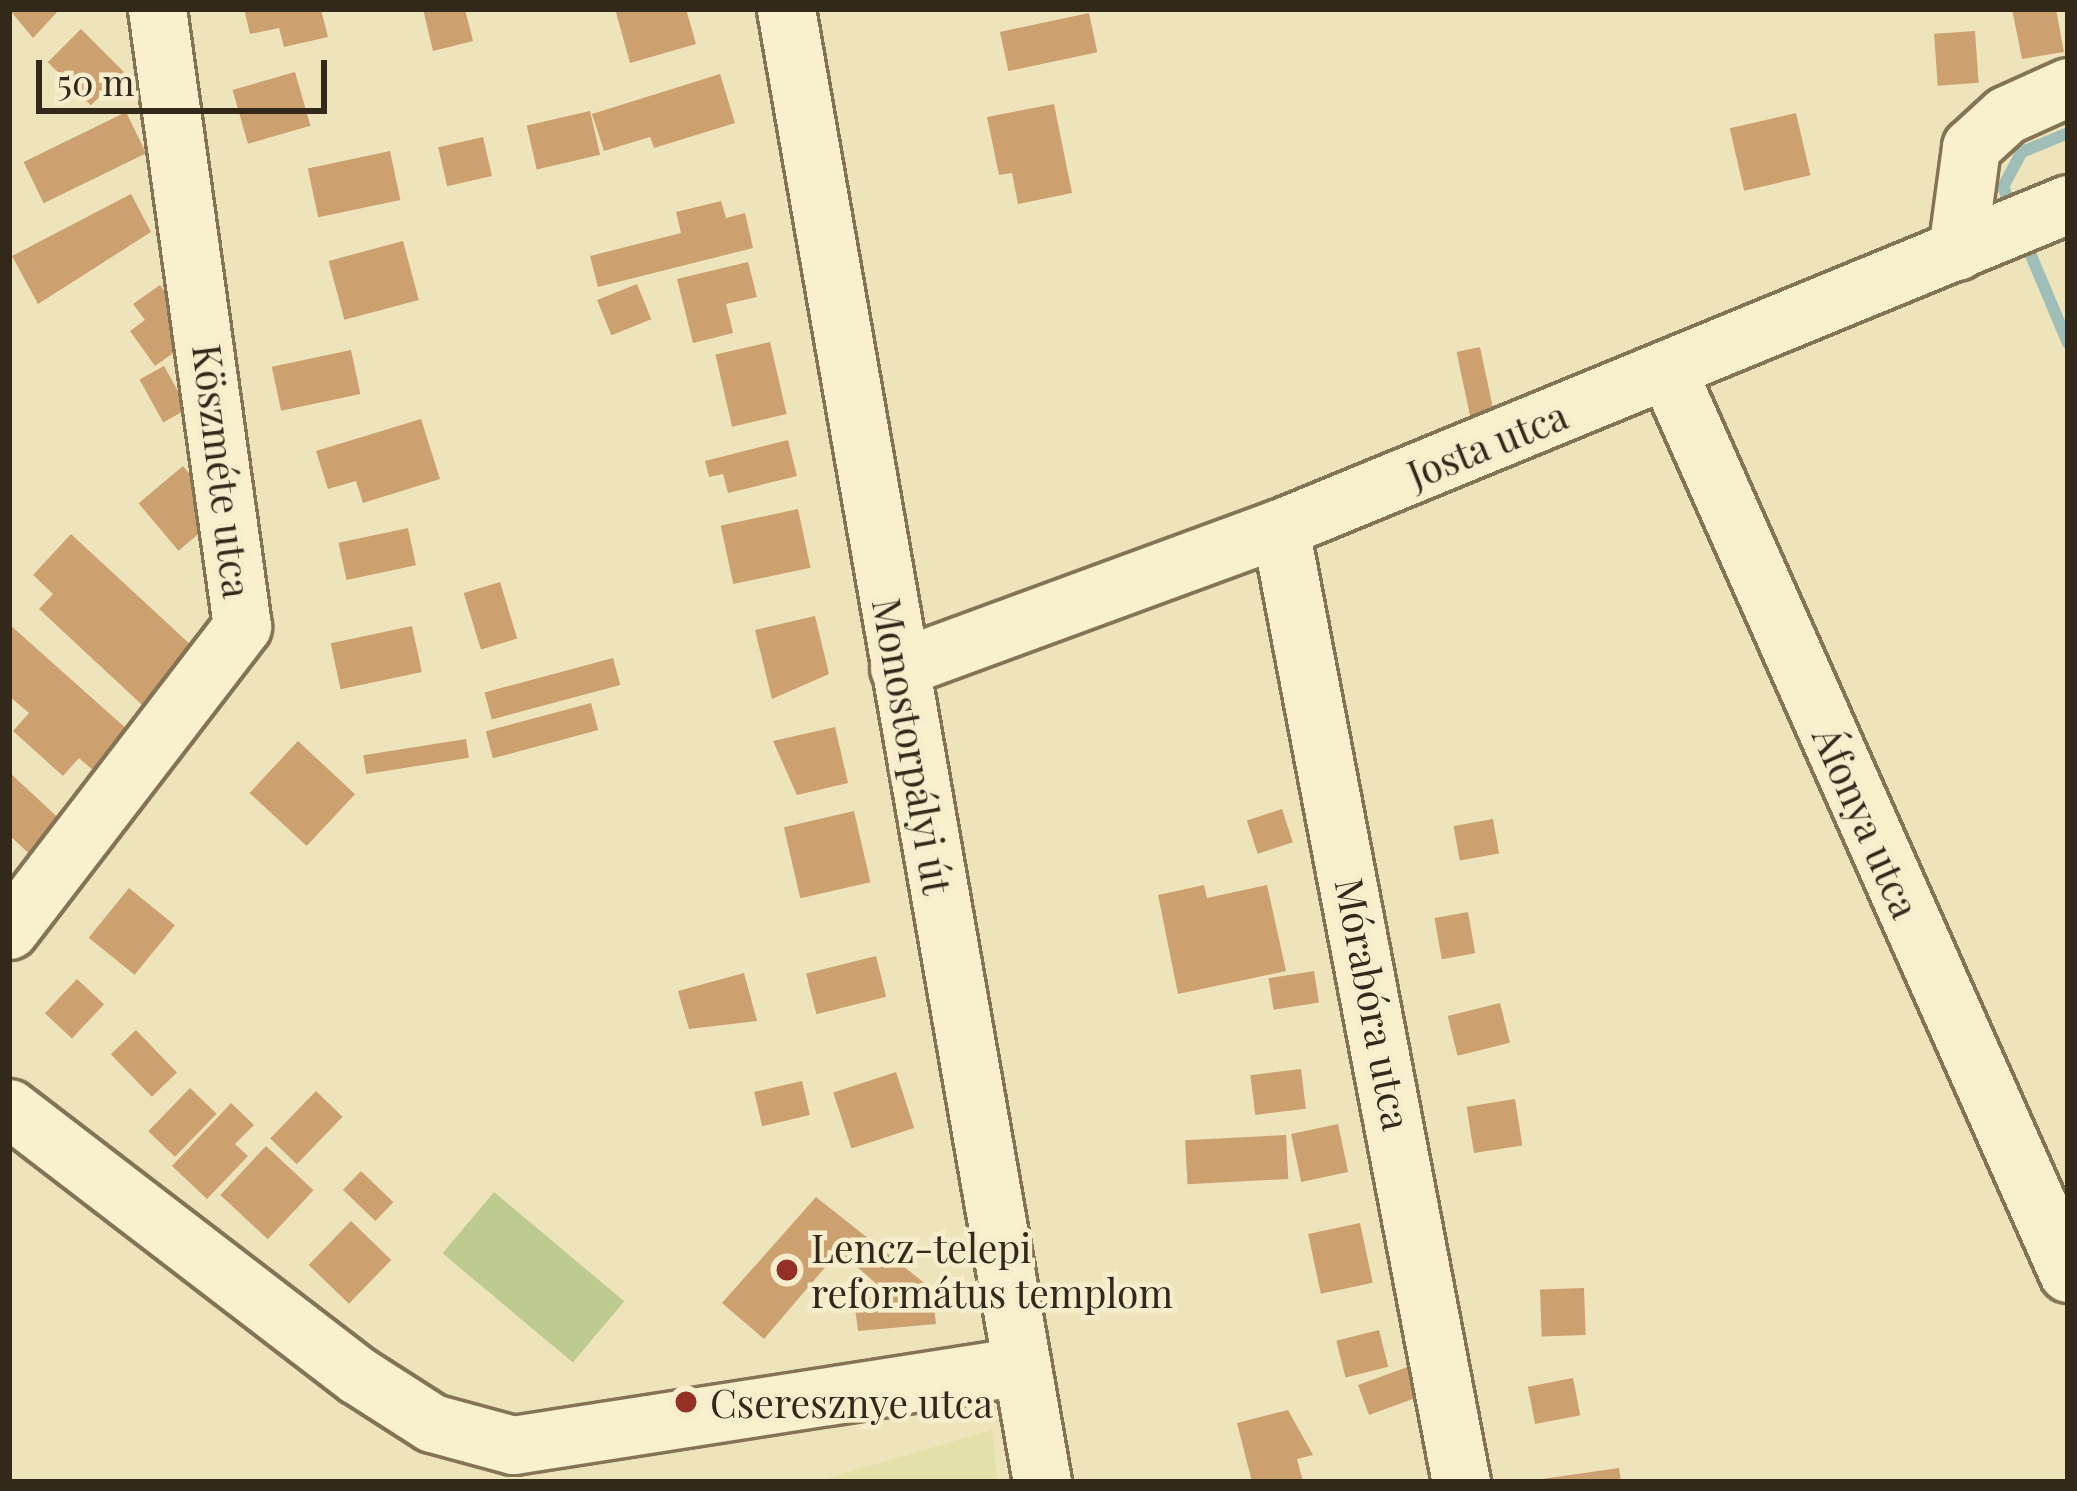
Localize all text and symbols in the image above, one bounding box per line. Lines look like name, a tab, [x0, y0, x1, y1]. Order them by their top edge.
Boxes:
scale bar	[42, 36, 333, 110]
text: 50 m	[57, 57, 134, 105]
street label: Köszméte utca	[184, 341, 262, 601]
street label: Josta utca	[1400, 391, 1574, 497]
street label: Monostorpályi út	[864, 594, 962, 898]
street label: Áfonya utca	[1804, 719, 1930, 925]
street label: Mórabóra utca	[1327, 874, 1421, 1134]
place label: Lencz-telepi református templom	[811, 1225, 1174, 1316]
marker: Lencz-telepi református templom	[774, 1257, 800, 1283]
place label: Cseresznye utca	[710, 1379, 993, 1425]
marker: Cseresznye utca	[673, 1389, 699, 1415]

